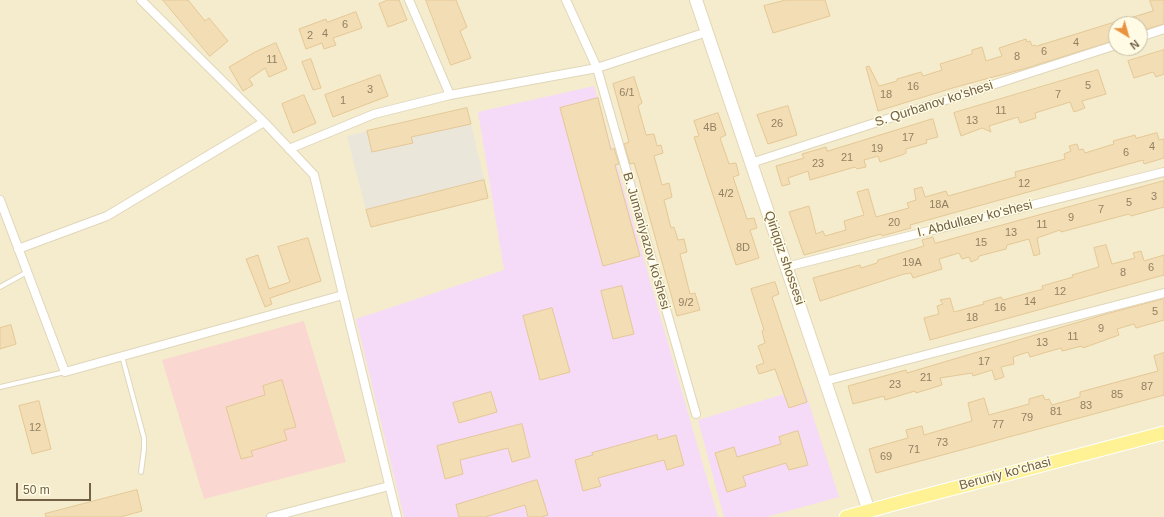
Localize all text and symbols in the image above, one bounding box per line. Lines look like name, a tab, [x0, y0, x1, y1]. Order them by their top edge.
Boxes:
north arrow	[1108, 16, 1148, 56]
house number: 6	[342, 18, 348, 32]
house number: 4	[322, 27, 328, 41]
house number: 2	[307, 29, 313, 43]
house number: 4	[1073, 36, 1079, 50]
text: N	[1128, 38, 1141, 52]
house number: 6	[1041, 45, 1047, 59]
house number: 8	[1014, 50, 1020, 64]
house number: 11	[266, 53, 278, 67]
street label: S. Qurbanov ko'shesi	[873, 78, 995, 130]
house number: 5	[1085, 79, 1091, 93]
house number: 16	[907, 80, 919, 94]
house number: 3	[367, 83, 373, 97]
house number: 6/1	[619, 86, 635, 100]
house number: 18	[880, 88, 892, 102]
house number: 7	[1055, 88, 1061, 102]
house number: 1	[340, 94, 346, 108]
house number: 11	[995, 104, 1007, 118]
house number: 13	[966, 114, 978, 128]
house number: 26	[771, 117, 783, 131]
house number: 4B	[703, 121, 717, 135]
house number: 17	[902, 131, 914, 145]
house number: 4	[1149, 140, 1155, 154]
house number: 19	[871, 142, 883, 156]
house number: 6	[1123, 146, 1129, 160]
house number: 21	[841, 151, 853, 165]
house number: 23	[812, 157, 824, 171]
street label: B. Jumaniyazov ko'shesi	[619, 171, 673, 311]
house number: 12	[1018, 177, 1030, 191]
house number: 4/2	[718, 187, 734, 201]
house number: 3	[1151, 190, 1157, 204]
house number: 5	[1126, 196, 1132, 210]
street label: I. Abdullaev ko'shesi	[916, 197, 1034, 241]
house number: 18A	[929, 198, 949, 212]
house number: 7	[1098, 203, 1104, 217]
street label: Qiriqqiz shossesi	[761, 209, 807, 307]
house number: 9	[1068, 211, 1074, 225]
house number: 20	[888, 216, 900, 230]
house number: 11	[1036, 218, 1048, 232]
house number: 13	[1005, 226, 1017, 240]
house number: 15	[975, 236, 987, 250]
house number: 8D	[736, 241, 750, 255]
house number: 19A	[902, 256, 922, 270]
house number: 6	[1148, 261, 1154, 275]
house number: 8	[1120, 266, 1126, 280]
house number: 12	[1054, 285, 1066, 299]
house number: 14	[1024, 295, 1036, 309]
house number: 9/2	[678, 296, 694, 310]
house number: 16	[994, 301, 1006, 315]
house number: 5	[1152, 305, 1158, 319]
house number: 18	[966, 311, 978, 325]
house number: 9	[1098, 322, 1104, 336]
house number: 11	[1067, 330, 1079, 344]
house number: 13	[1036, 336, 1048, 350]
house number: 17	[978, 355, 990, 369]
house number: 21	[920, 371, 932, 385]
house number: 23	[889, 378, 901, 392]
house number: 87	[1141, 380, 1153, 394]
house number: 85	[1111, 388, 1123, 402]
house number: 83	[1080, 399, 1092, 413]
house number: 81	[1050, 405, 1062, 419]
house number: 79	[1021, 411, 1033, 425]
house number: 77	[992, 418, 1004, 432]
house number: 12	[29, 421, 41, 435]
house number: 73	[936, 436, 948, 450]
house number: 71	[908, 443, 920, 457]
house number: 69	[880, 450, 892, 464]
street label: Beruniy ko'chasi	[957, 454, 1053, 494]
scale bar	[18, 475, 93, 501]
text: 50 m	[23, 483, 50, 497]

